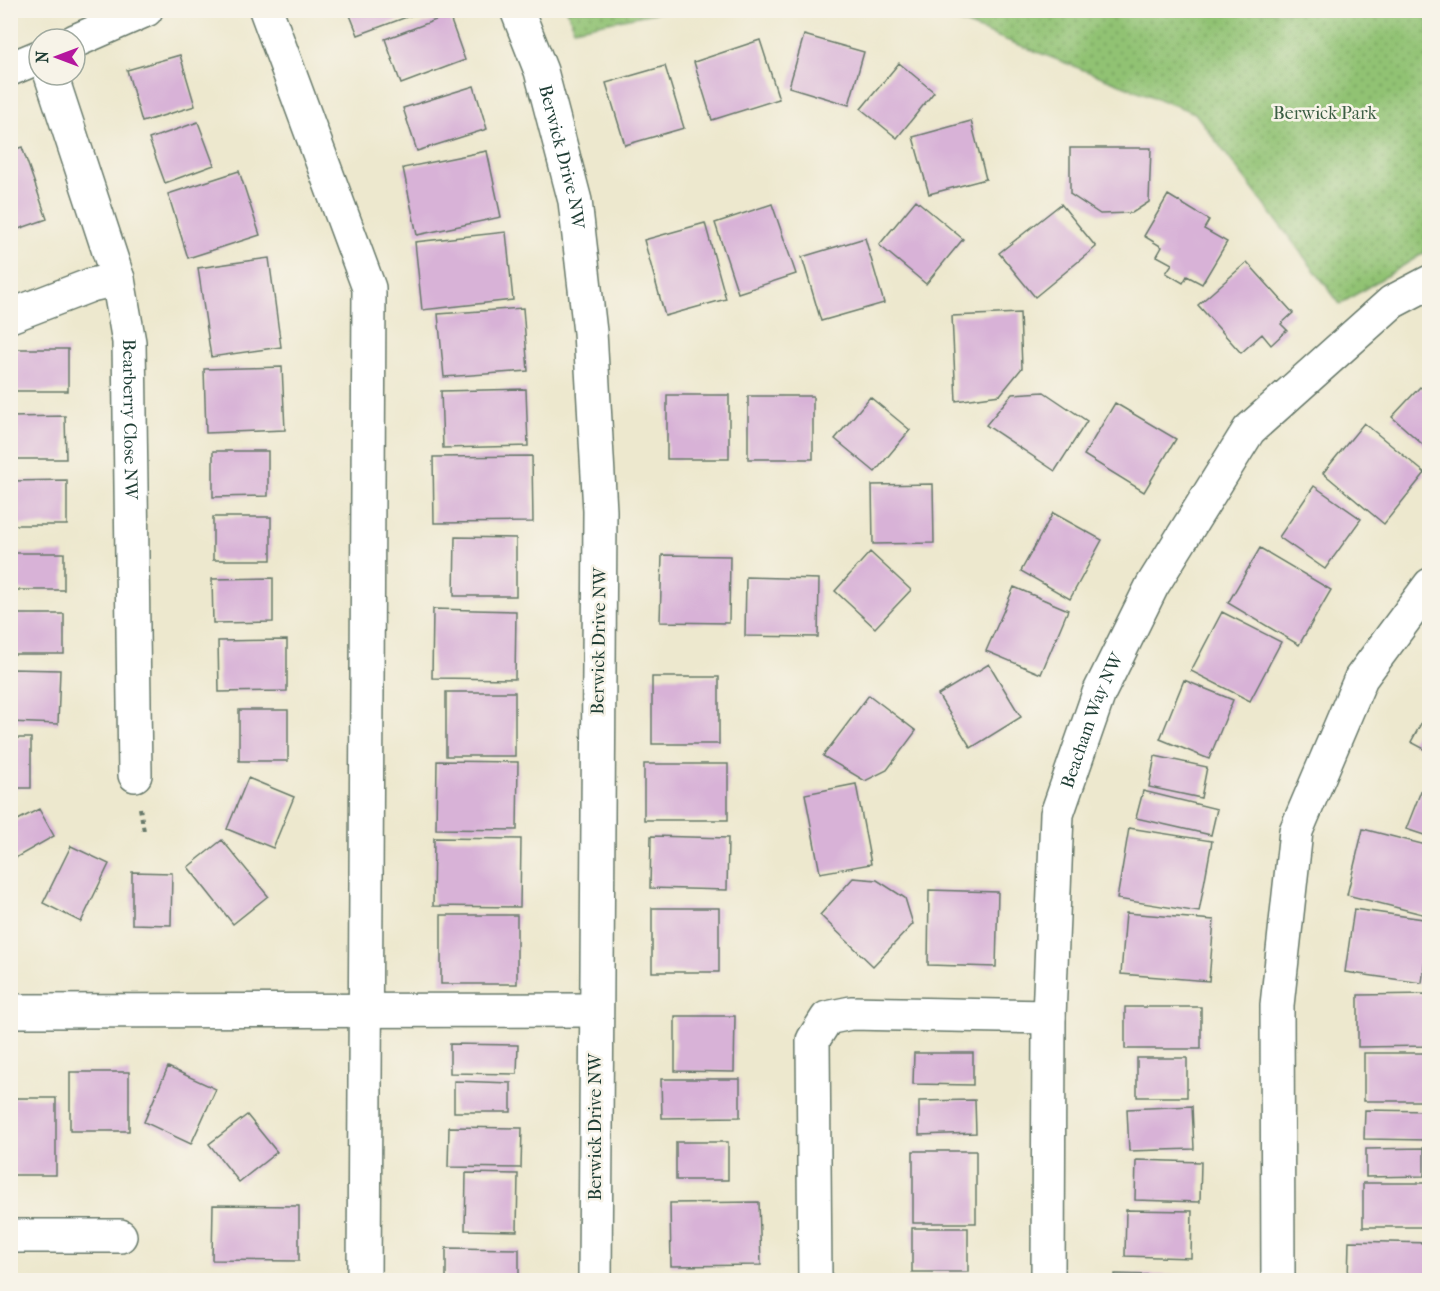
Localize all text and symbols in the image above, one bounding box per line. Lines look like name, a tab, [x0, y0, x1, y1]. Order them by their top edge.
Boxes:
north arrow	[27, 27, 87, 87]
text: N	[33, 50, 52, 63]
street label: Berwick Drive NW	[535, 83, 589, 231]
park label: Berwick Park	[1273, 103, 1378, 124]
street label: Bearberry Close NW	[118, 339, 142, 501]
street label: Berwick Drive NW	[587, 566, 611, 715]
street label: Beacham Way NW	[1056, 648, 1128, 791]
street label: Berwick Drive NW	[585, 1052, 606, 1201]

